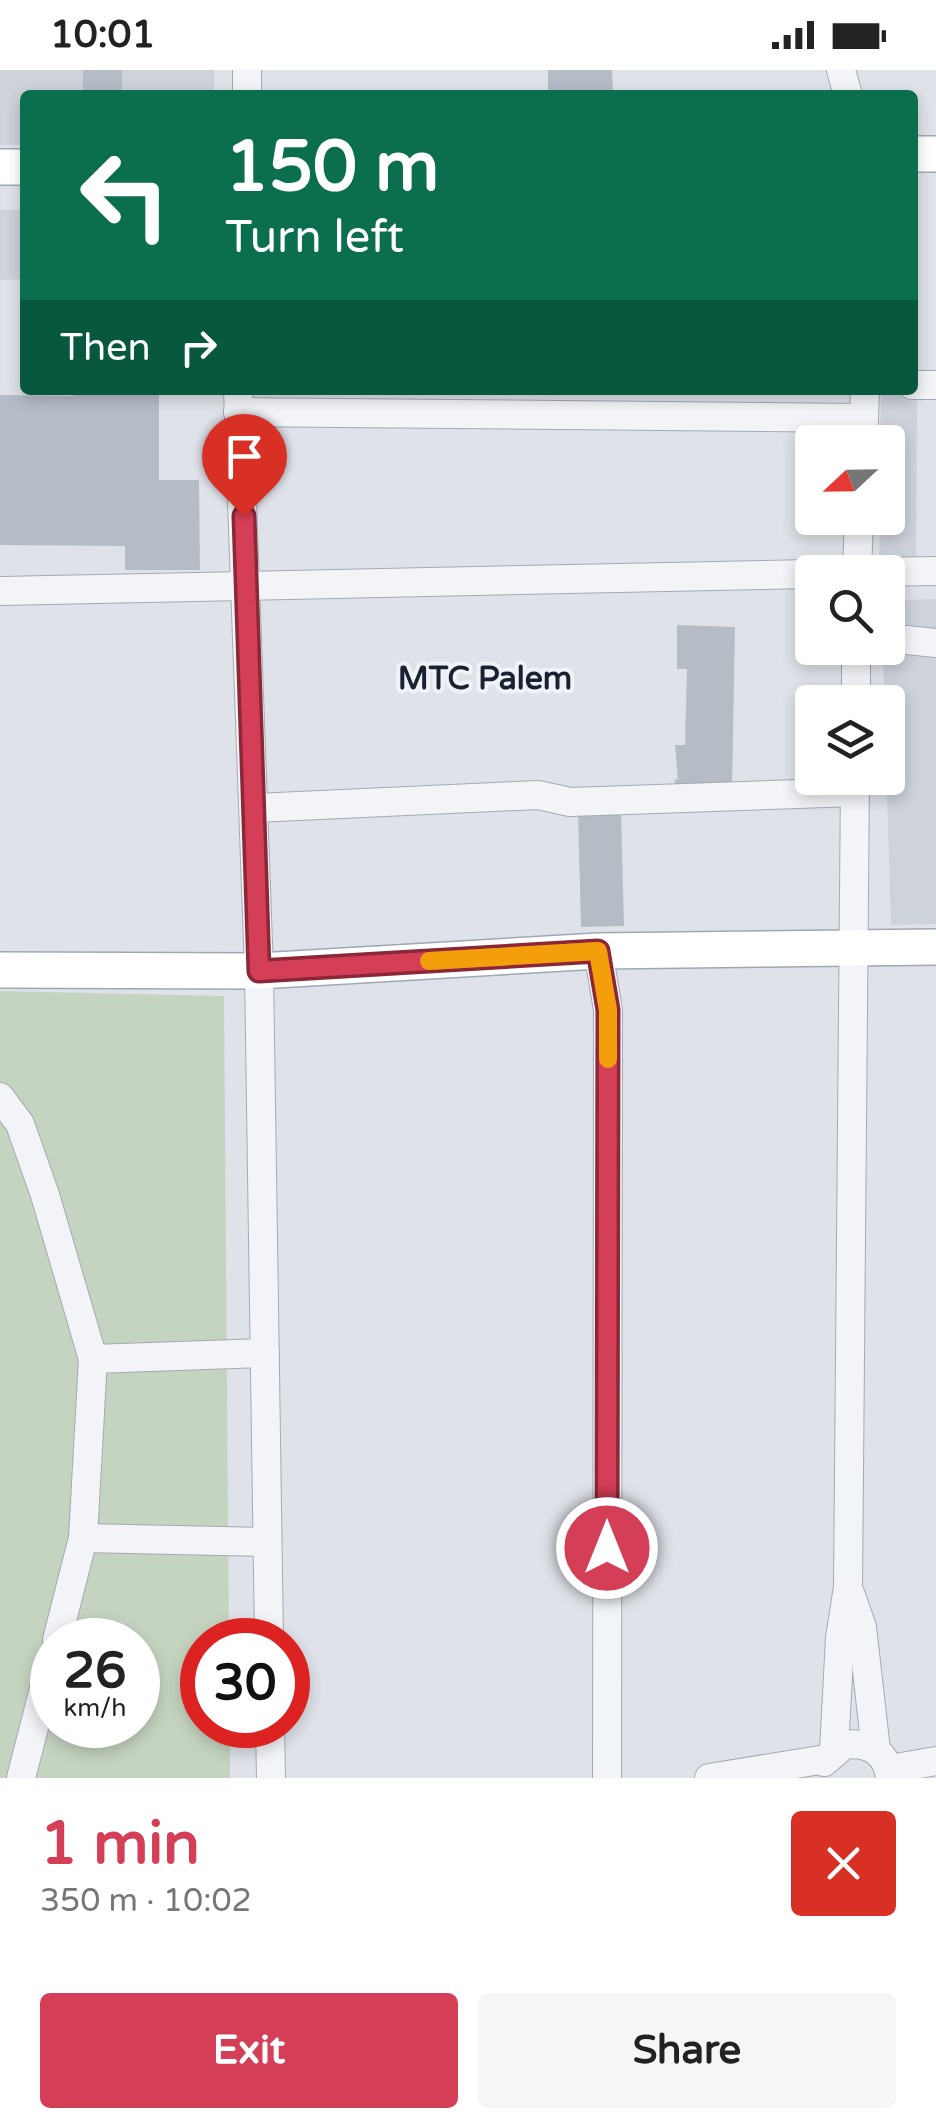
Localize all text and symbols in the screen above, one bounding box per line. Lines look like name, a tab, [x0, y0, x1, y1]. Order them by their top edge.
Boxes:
text: 10:01	[50, 12, 155, 58]
text: 150 m	[225, 126, 439, 210]
icon: left	[60, 130, 190, 260]
text: Turn left	[225, 211, 404, 265]
icon: right	[171, 320, 226, 375]
text: Then	[60, 325, 151, 371]
pin	[202, 414, 287, 517]
north arrow	[795, 425, 905, 535]
map controls	[795, 425, 905, 795]
icon: arrive	[217, 429, 272, 484]
button: search	[795, 555, 905, 665]
district label: MTC Palem	[398, 660, 572, 698]
button: layers	[795, 685, 905, 795]
position arrow	[555, 1496, 659, 1600]
speed limit sign: 30	[180, 1618, 310, 1748]
text: 26	[64, 1641, 126, 1701]
text: km/h	[64, 1693, 126, 1723]
text: 1 min	[40, 1808, 200, 1880]
button: close	[791, 1811, 896, 1916]
text: 350 m · 10:02	[40, 1882, 252, 1920]
button: Exit	[40, 1993, 458, 2108]
button: Share	[478, 1993, 896, 2108]

